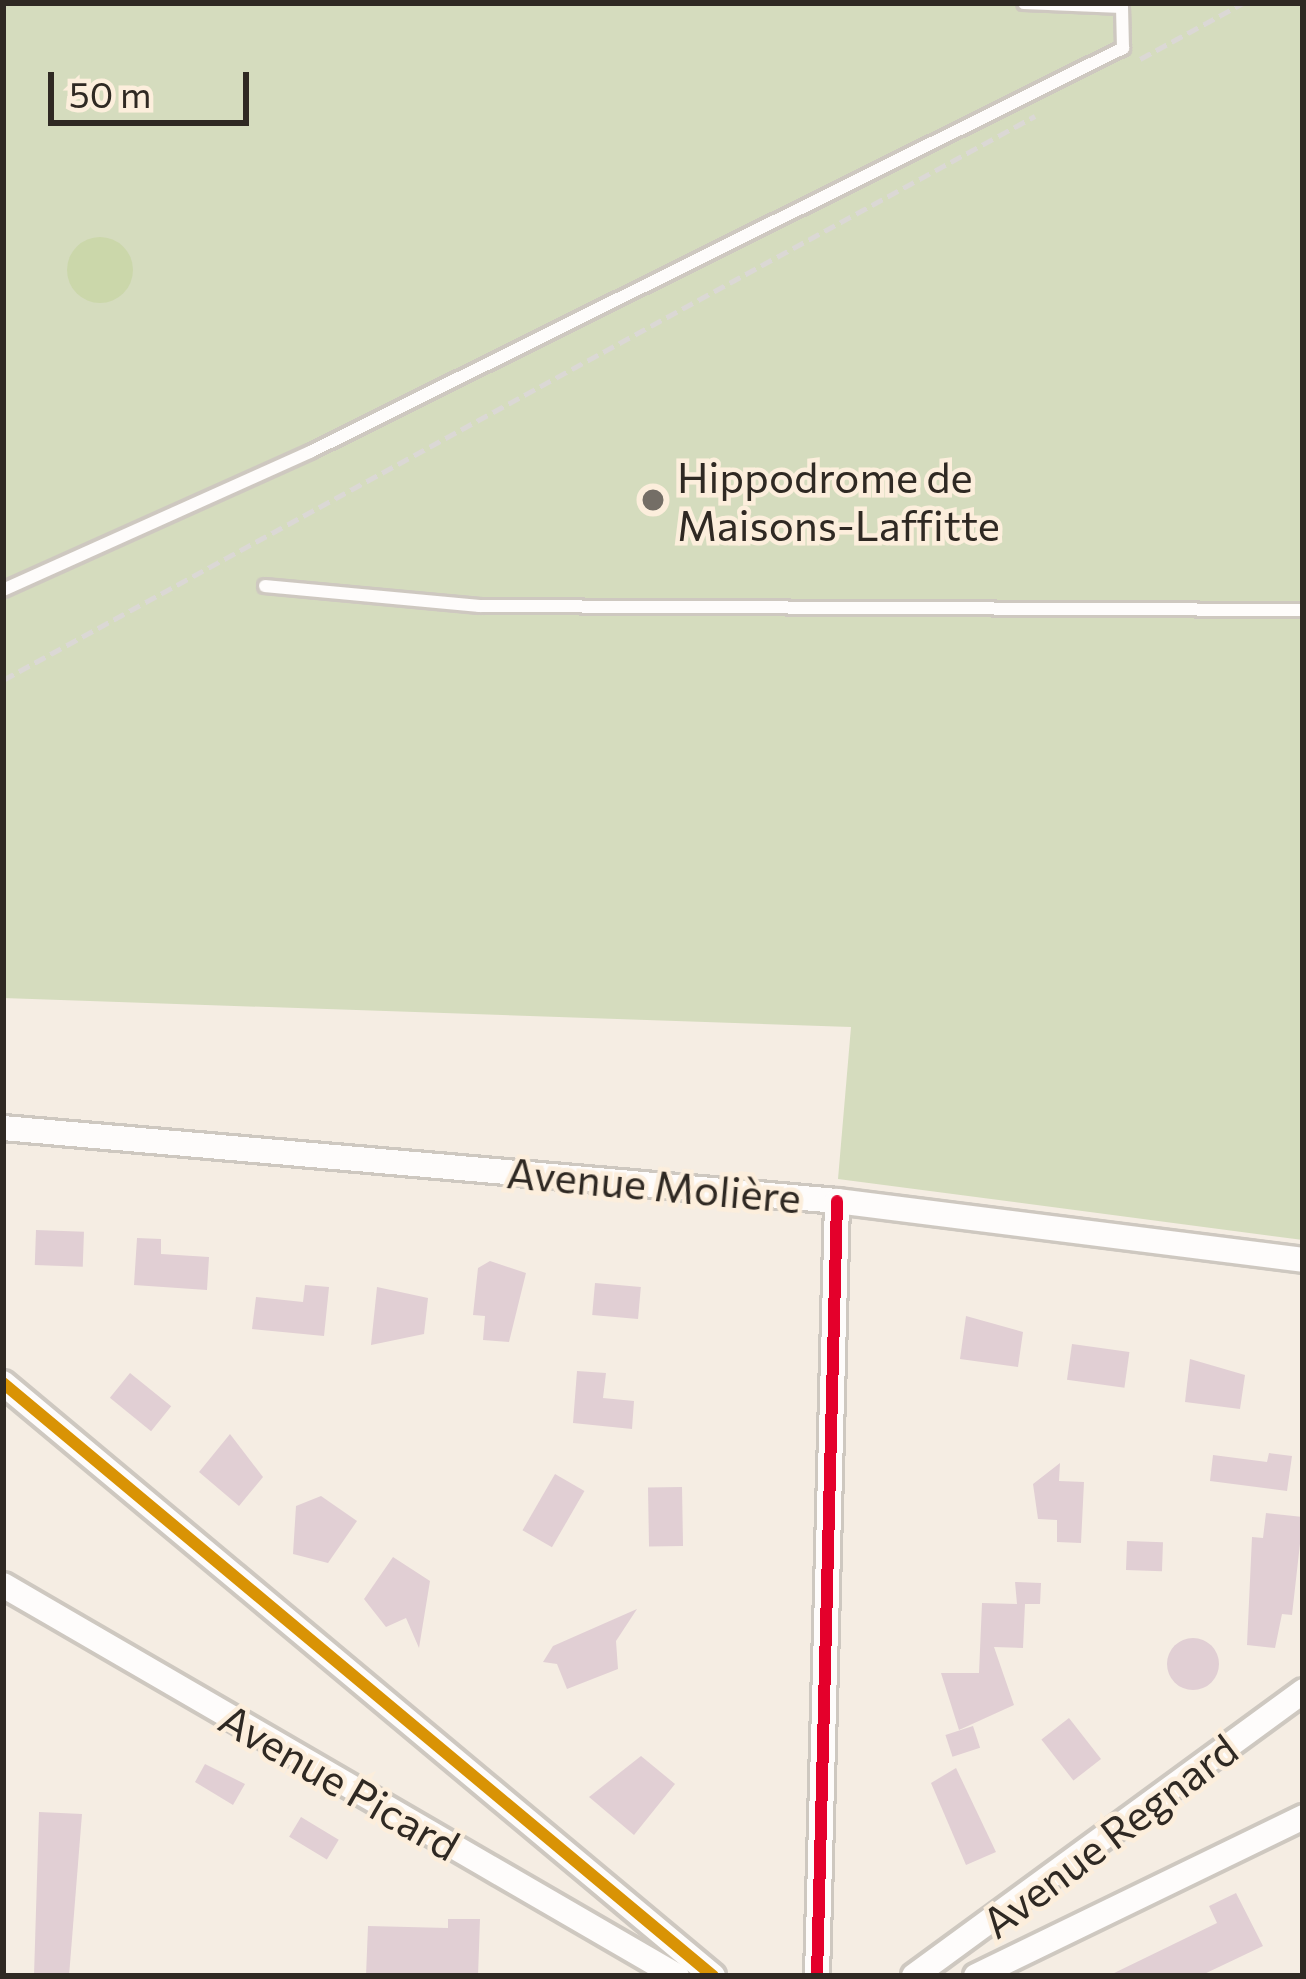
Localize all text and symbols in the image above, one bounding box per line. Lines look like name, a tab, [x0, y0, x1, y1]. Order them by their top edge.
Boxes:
scale bar	[54, 48, 255, 122]
text: 50 m	[69, 71, 151, 115]
place label: Hippodrome de Maisons-Laffitte	[677, 451, 1000, 550]
marker: Hippodrome de Maisons-Laffitte	[640, 487, 666, 513]
street label: Avenue Molière	[505, 1146, 803, 1222]
street label: Avenue Picard	[211, 1692, 469, 1870]
street label: Avenue Regnard	[972, 1723, 1246, 1947]

